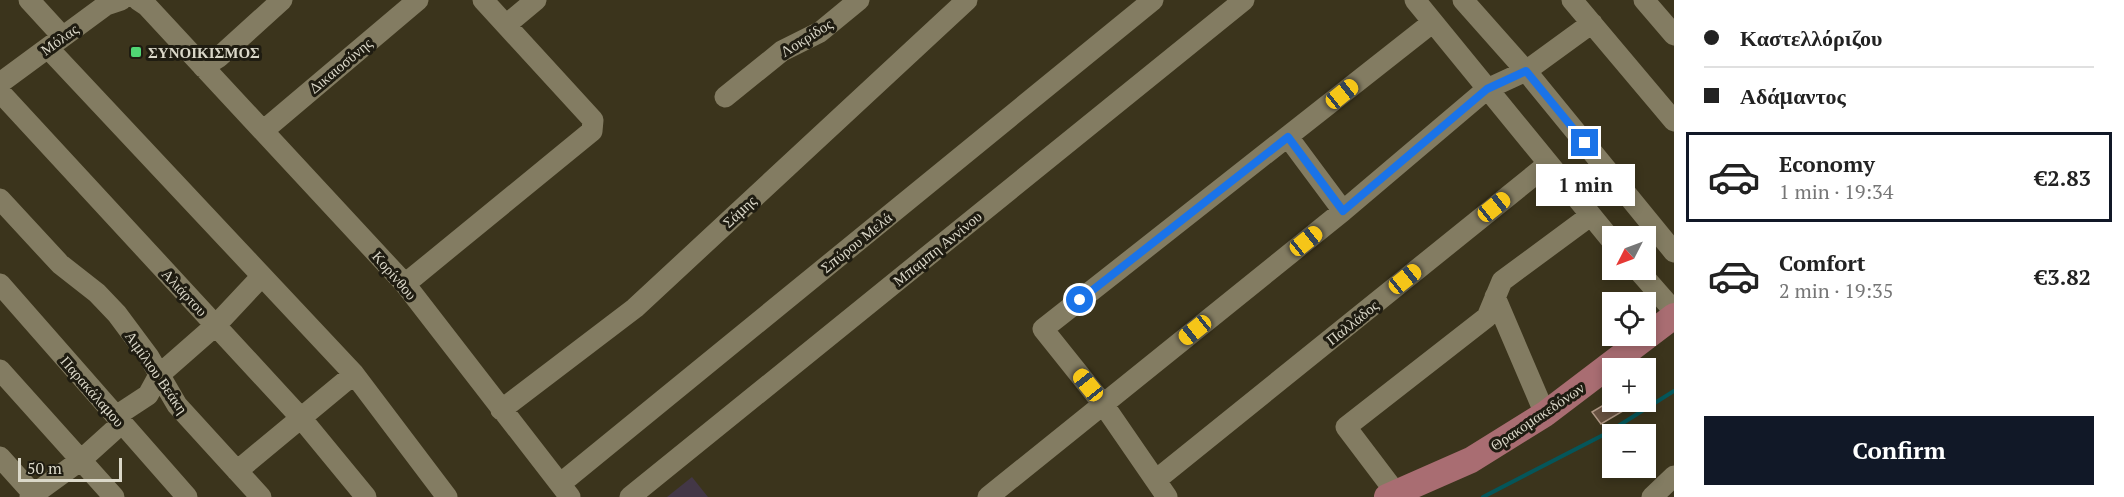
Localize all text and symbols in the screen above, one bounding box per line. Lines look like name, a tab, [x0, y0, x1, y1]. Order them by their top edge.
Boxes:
street label: Λοκρίδος	[776, 13, 836, 61]
street label: Μόλας	[36, 19, 82, 59]
text: Καστελλόριζου	[1740, 23, 1882, 52]
street label: Δικαιοσύνης	[304, 33, 376, 97]
place label: ΣΥΝΟΙΚΙΣΜΟΣ	[148, 42, 260, 62]
marker: ΣΥΝΟΙΚΙΣΜΟΣ	[129, 45, 143, 59]
car	[1322, 76, 1362, 112]
text: Αδάμαντος	[1740, 81, 1846, 110]
route end	[1571, 129, 1598, 156]
text: Economy	[1779, 149, 1875, 178]
icon: car	[1707, 150, 1761, 204]
text: €2.83	[2035, 163, 2091, 192]
callout: 1 min	[1536, 164, 1634, 206]
text: 1 min	[1558, 171, 1613, 198]
text: 1 min · 19:34	[1779, 178, 1893, 205]
car	[1474, 189, 1514, 225]
street label: Σάμης	[718, 190, 760, 232]
street label: Μπαμπη Αννίνου	[888, 206, 986, 290]
street label: Σπύρου Μελά	[816, 207, 896, 277]
car	[1286, 223, 1326, 259]
north arrow	[1602, 226, 1656, 280]
map controls	[1602, 226, 1656, 478]
street label: Κορίνθου	[368, 246, 422, 304]
text: Comfort	[1779, 248, 1865, 277]
icon: car	[1707, 249, 1761, 303]
car	[1385, 261, 1425, 297]
text: €3.82	[2035, 262, 2091, 291]
street label: Αλιάρτου	[158, 264, 212, 320]
text: 2 min · 19:35	[1779, 277, 1893, 304]
route start	[1066, 286, 1093, 313]
button: locate	[1602, 292, 1656, 346]
street label: Παλλάδος	[1322, 295, 1382, 349]
car	[1175, 312, 1215, 348]
street label: Αιμίλιου Βεάκη	[121, 327, 193, 417]
street label: Παρακάλαμου	[57, 351, 129, 431]
button: +	[1602, 358, 1656, 412]
car	[1070, 365, 1106, 405]
street label: Θρακομακεδόνων	[1486, 377, 1588, 455]
button: Confirm	[1704, 416, 2094, 485]
button: −	[1602, 424, 1656, 478]
scale bar	[18, 455, 122, 482]
text: 50 m	[27, 457, 62, 479]

